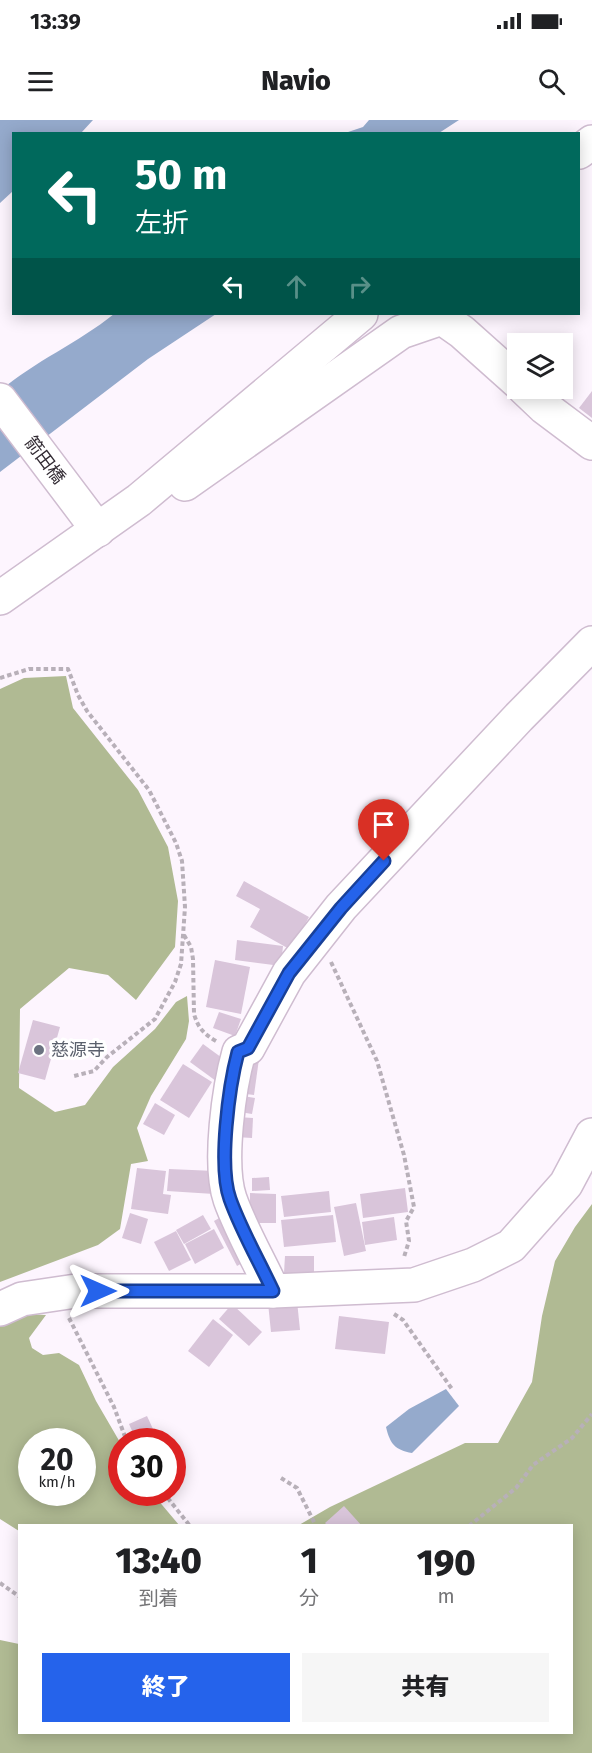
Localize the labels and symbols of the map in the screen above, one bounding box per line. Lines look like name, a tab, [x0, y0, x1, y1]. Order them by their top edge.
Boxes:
street label: 箭田橋	[20, 432, 70, 488]
pin	[358, 799, 409, 861]
place label: 慈源寺	[51, 1039, 105, 1061]
marker: 慈源寺	[32, 1043, 46, 1057]
position arrow	[66, 1259, 130, 1323]
speed limit sign: 30	[108, 1428, 186, 1506]

